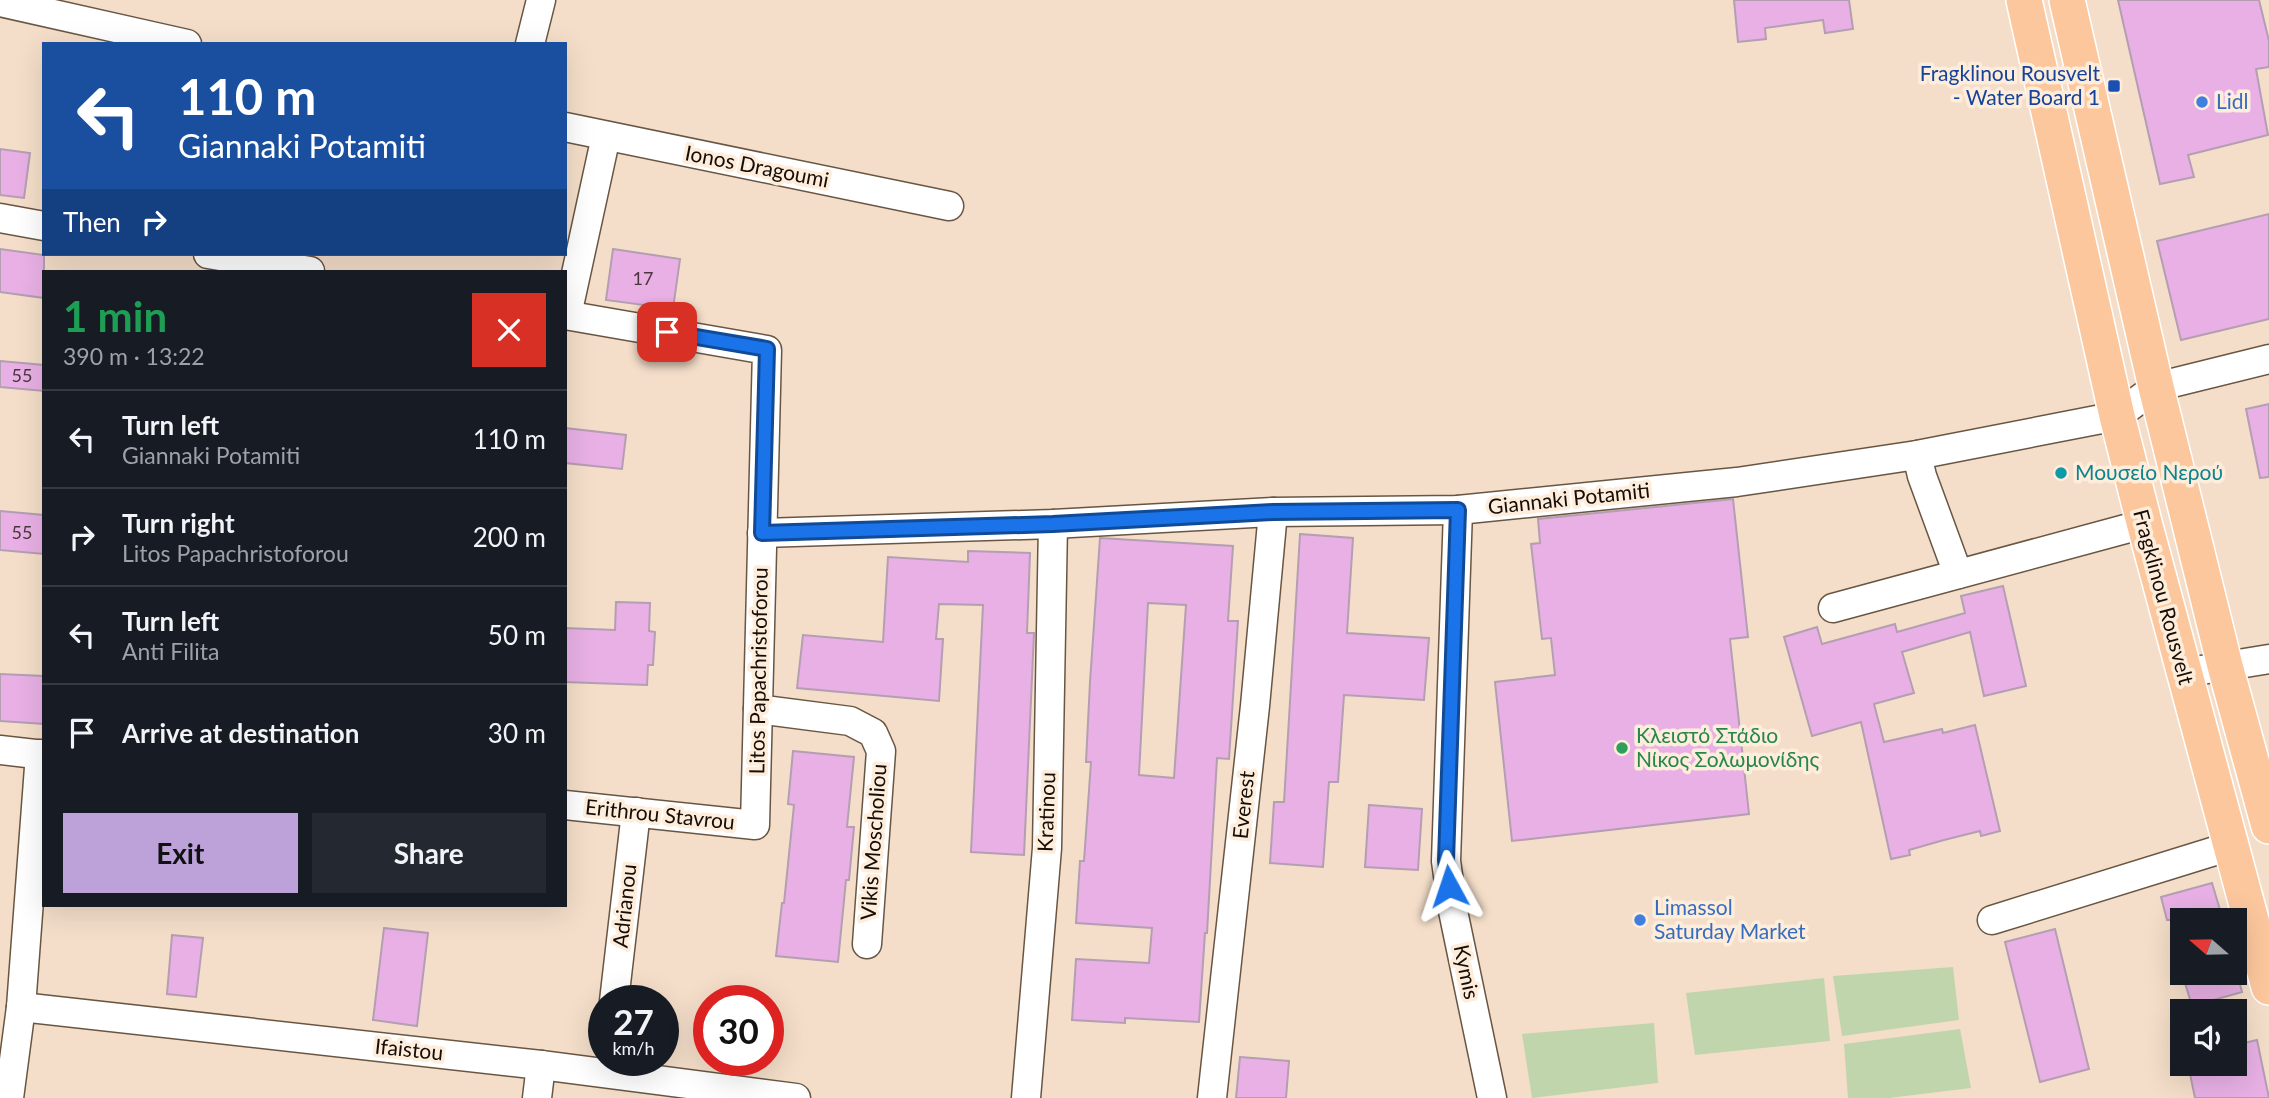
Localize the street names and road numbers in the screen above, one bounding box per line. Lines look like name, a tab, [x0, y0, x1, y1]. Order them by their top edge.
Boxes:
street label: Ionos Dragoumi	[683, 139, 831, 192]
street label: Giannaki Potamiti	[1487, 477, 1651, 518]
street label: Fragklinou Rousvelt	[2129, 506, 2200, 687]
street label: Litos Papachristoforou	[743, 567, 772, 775]
street label: Vikis Moscholiou	[855, 763, 890, 921]
street label: Everest	[1227, 769, 1259, 840]
street label: Kratinou	[1032, 772, 1059, 852]
street label: Erithrou Stavrou	[584, 793, 736, 834]
street label: Adrianou	[607, 863, 640, 949]
street label: Kymis	[1450, 942, 1485, 1001]
street label: Ifaistou	[374, 1032, 445, 1065]

